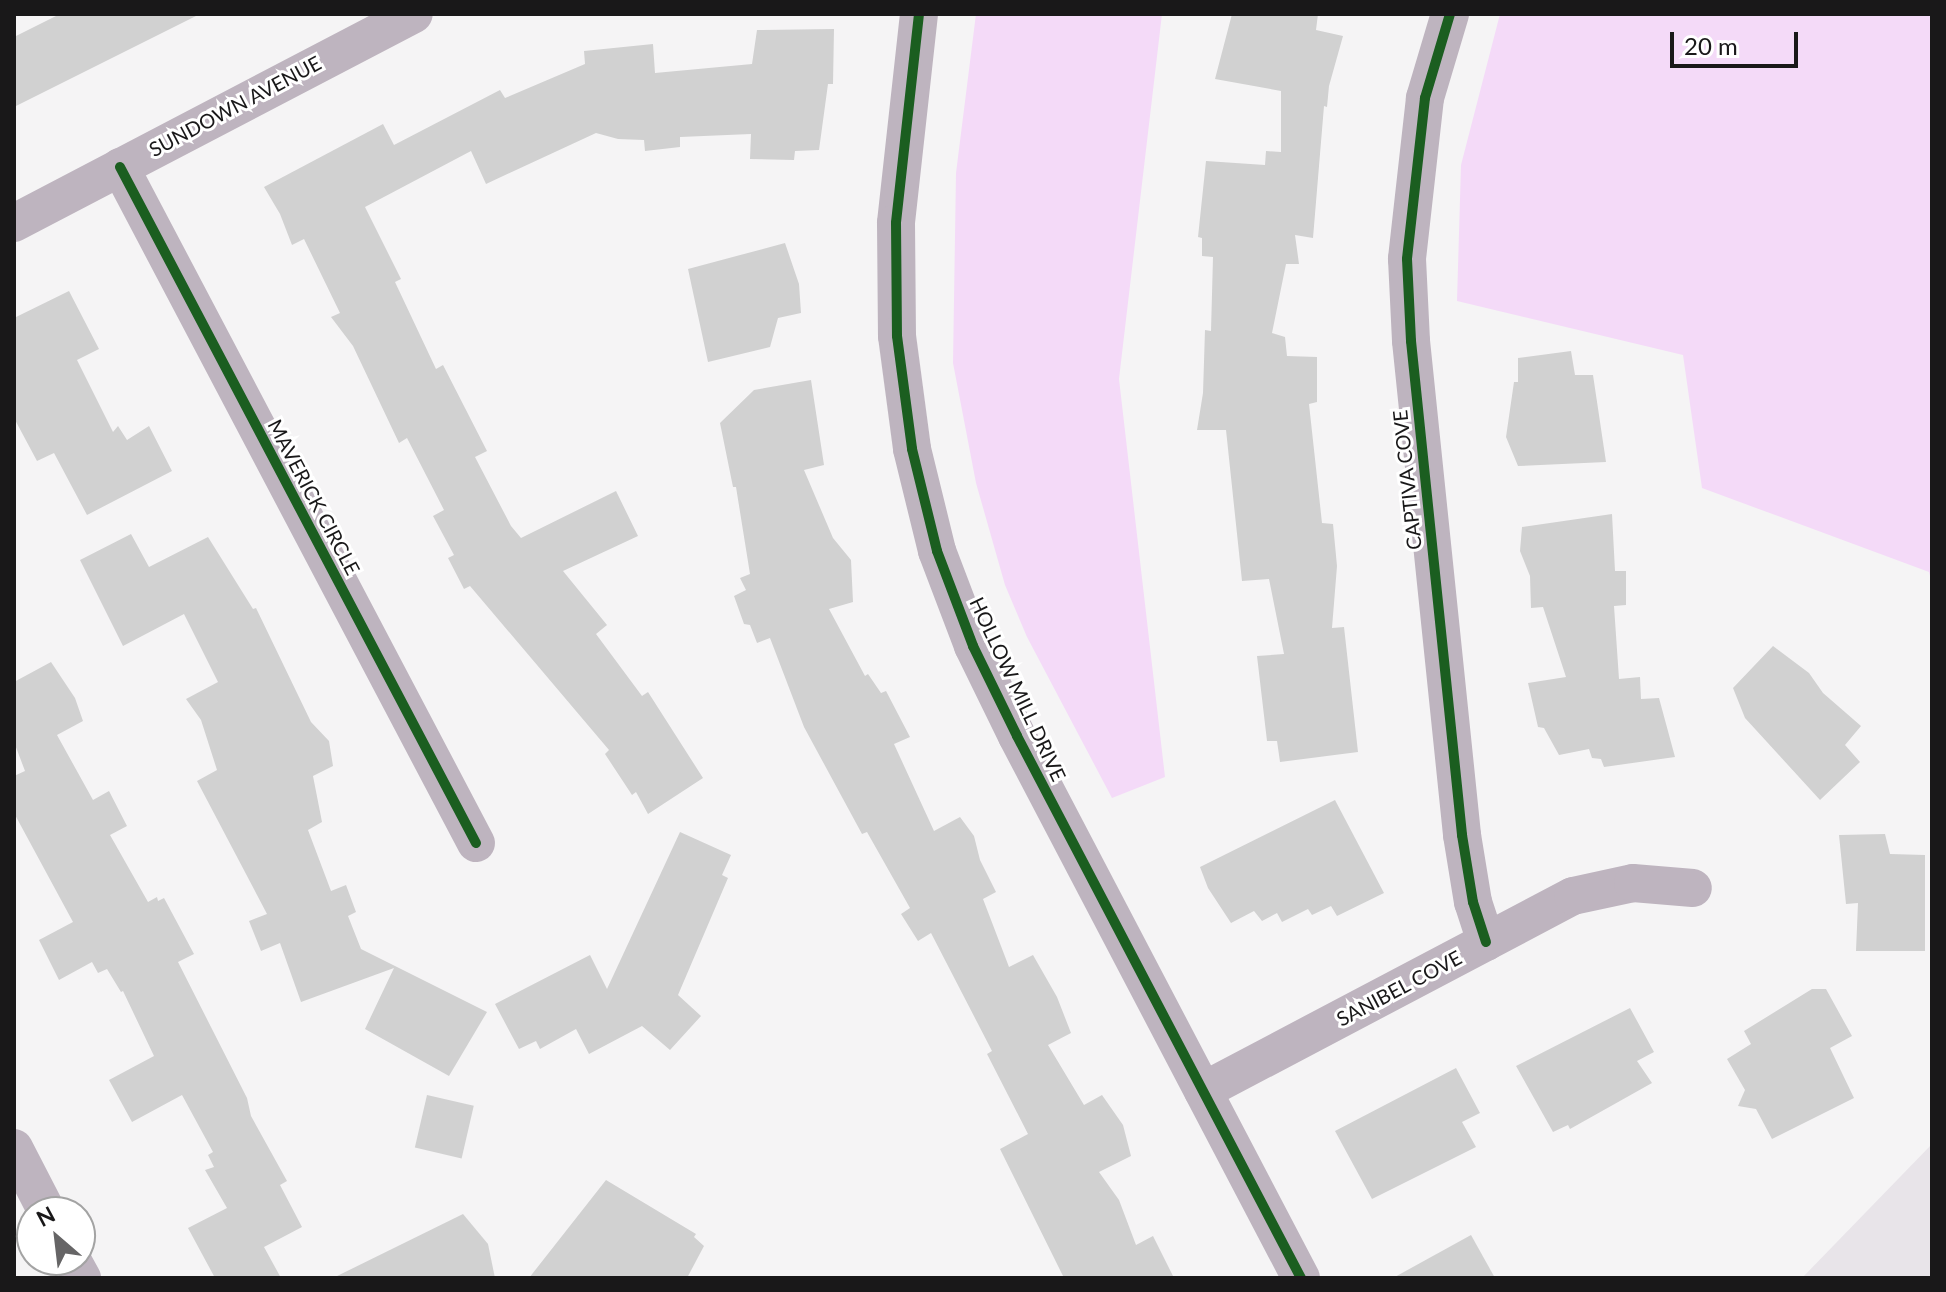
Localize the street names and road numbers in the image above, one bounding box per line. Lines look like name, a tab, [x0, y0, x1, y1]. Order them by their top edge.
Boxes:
street label: SUNDOWN AVENUE	[145, 50, 325, 162]
street label: CAPTIVA COVE	[1388, 409, 1426, 551]
street label: MAVERICK CIRCLE	[263, 415, 365, 579]
street label: HOLLOW MILL DRIVE	[965, 593, 1071, 785]
street label: SANIBEL COVE	[1332, 945, 1466, 1031]

